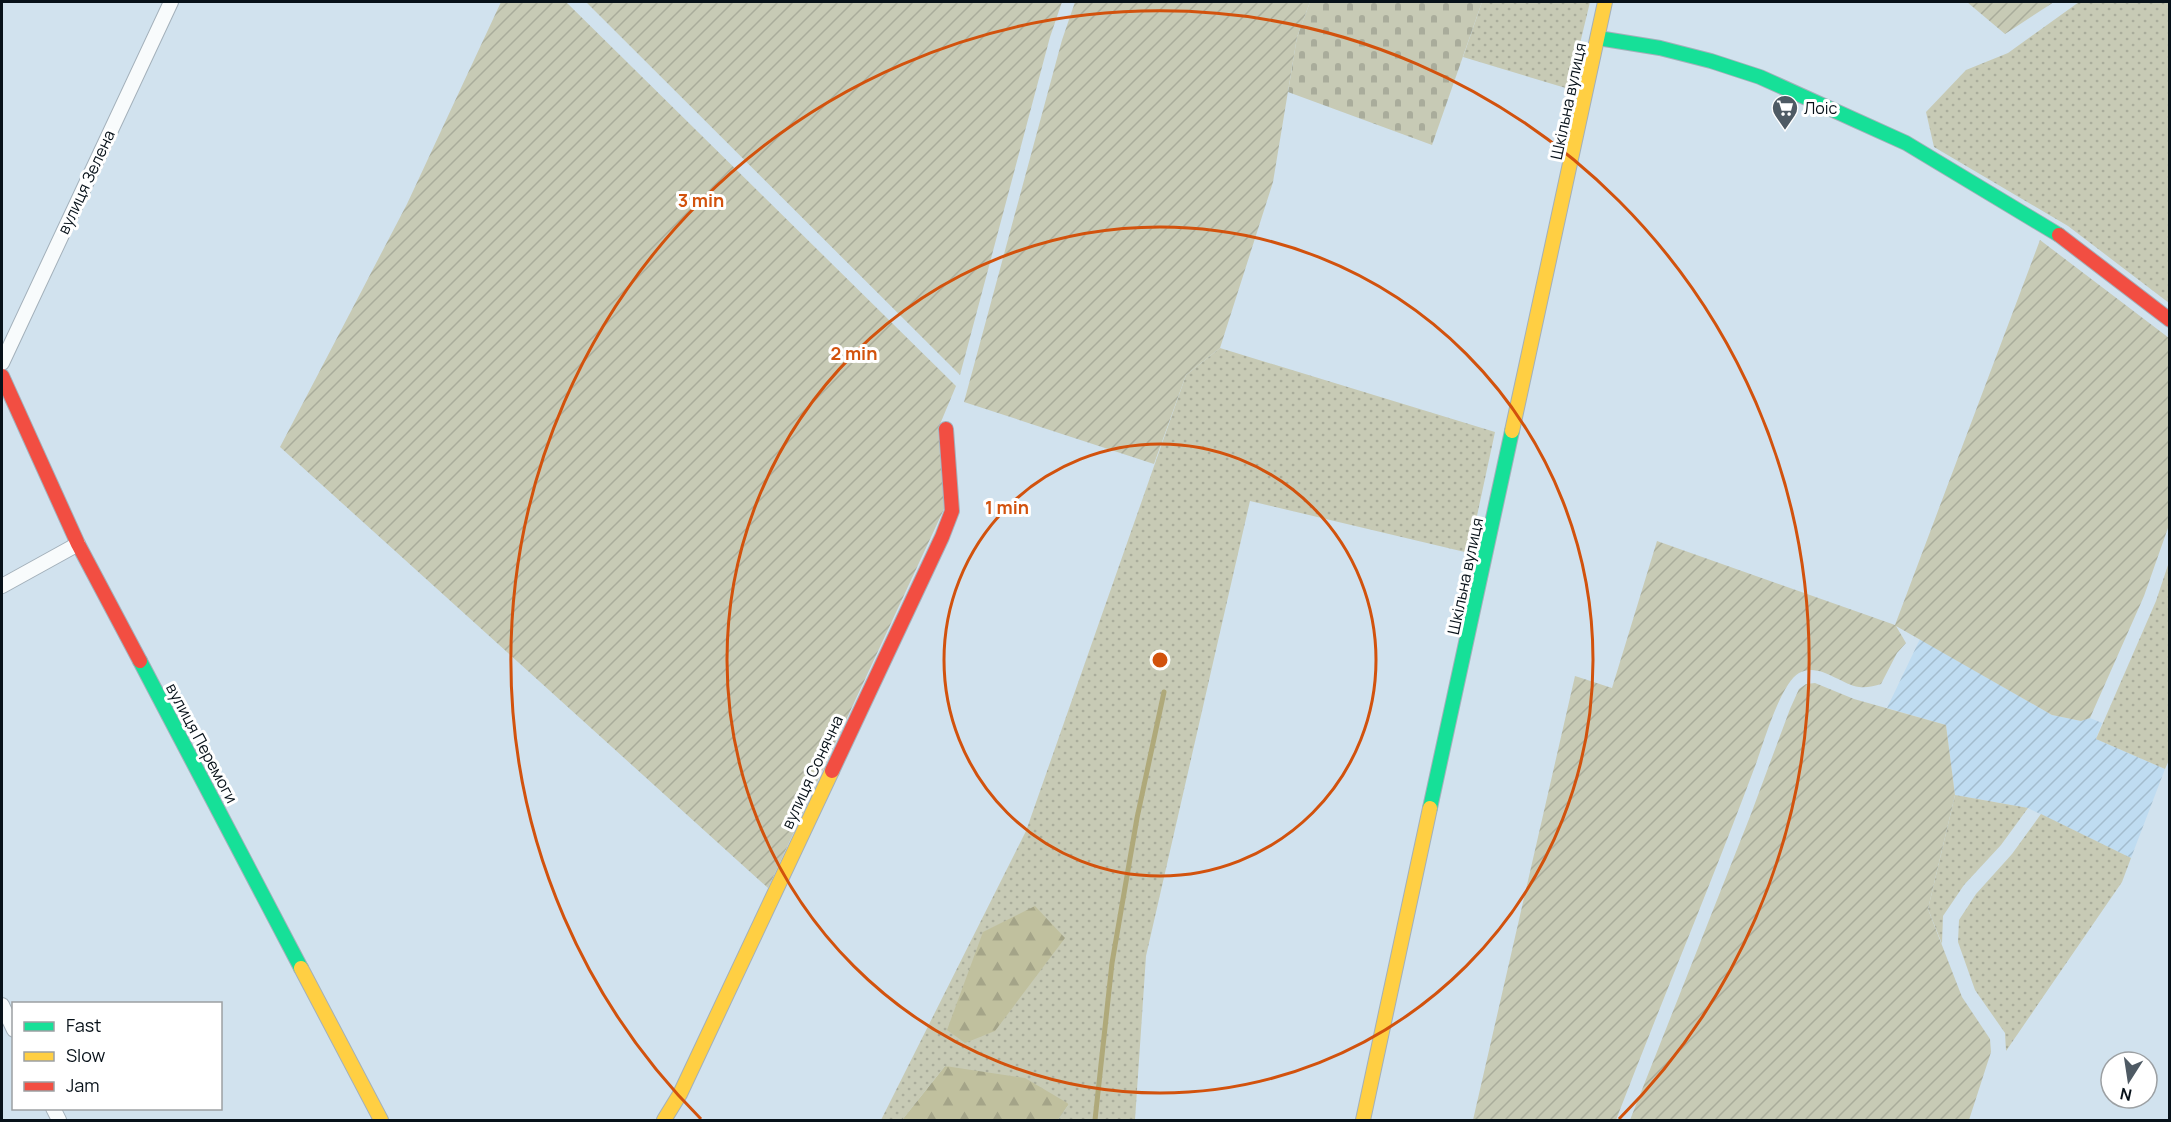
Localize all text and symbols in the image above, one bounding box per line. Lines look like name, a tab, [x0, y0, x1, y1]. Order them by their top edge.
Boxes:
street label: Шкільна вулиця	[1545, 41, 1591, 161]
supermarket icon: Лоіс	[1770, 93, 1800, 131]
place label: Лоіс	[1804, 97, 1837, 119]
street label: вулиця Зелена	[52, 126, 120, 238]
text: 3 min	[678, 188, 724, 212]
text: 2 min	[831, 341, 877, 365]
text: 1 min	[985, 495, 1029, 519]
street label: Шкільна вулиця	[1442, 516, 1488, 636]
centre of rings	[1150, 650, 1170, 670]
street label: вулиця Перемоги	[161, 679, 243, 807]
street label: вулиця Сонячна	[776, 712, 848, 832]
legend	[12, 1002, 222, 1110]
text: Fast	[66, 1013, 101, 1037]
text: Slow	[66, 1043, 106, 1067]
north arrow	[2099, 1050, 2159, 1110]
text: Jam	[66, 1073, 100, 1097]
text: N	[2118, 1083, 2134, 1107]

